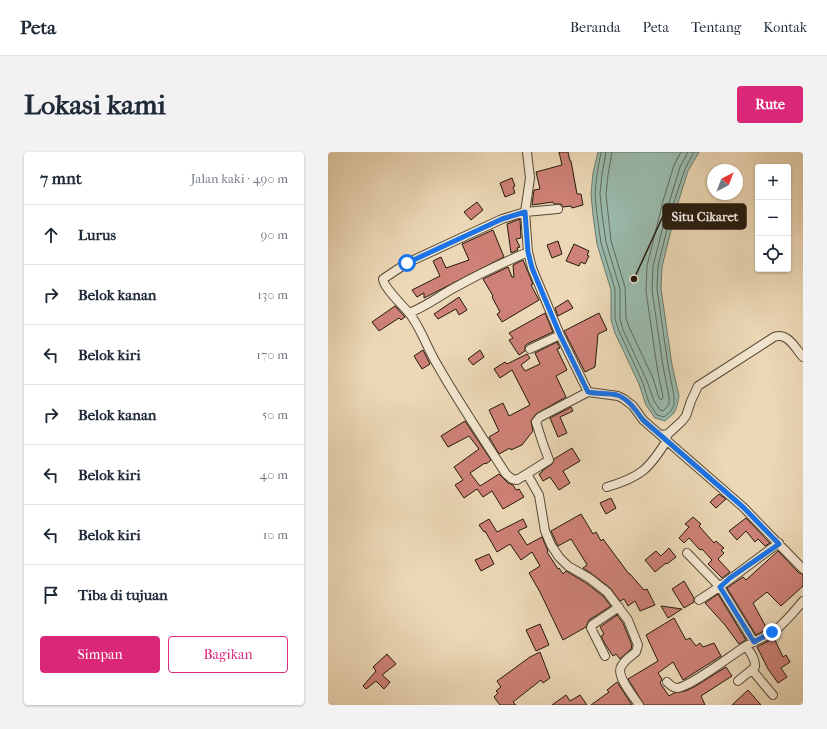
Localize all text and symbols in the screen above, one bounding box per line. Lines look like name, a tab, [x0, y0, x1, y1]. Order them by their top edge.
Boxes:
text: Peta	[20, 17, 56, 39]
text: Beranda	[570, 19, 621, 36]
text: Peta	[643, 19, 669, 36]
text: Tentang	[691, 19, 741, 36]
text: Kontak	[763, 19, 807, 36]
button: Rute	[737, 86, 803, 123]
text: Lokasi kami	[24, 88, 166, 121]
north arrow	[707, 164, 743, 200]
map controls	[755, 164, 791, 272]
button: +	[755, 164, 791, 200]
text: 7 mnt	[40, 168, 82, 188]
text: Jalan kaki · 490 m	[191, 171, 288, 186]
button: −	[755, 200, 791, 236]
callout: Situ Cikaret	[663, 204, 746, 229]
text: Situ Cikaret	[672, 209, 739, 224]
icon: ahead	[40, 224, 62, 246]
text: Lurus	[78, 226, 116, 244]
text: 90 m	[260, 227, 288, 242]
button: locate	[755, 236, 791, 272]
route start	[398, 254, 416, 272]
icon: right	[40, 284, 62, 306]
text: Belok kanan	[78, 286, 157, 304]
text: 130 m	[257, 287, 288, 302]
icon: left	[40, 344, 62, 366]
text: Belok kiri	[78, 346, 141, 364]
text: 170 m	[256, 347, 288, 362]
icon: right	[40, 404, 62, 426]
text: Belok kanan	[78, 406, 157, 424]
text: 50 m	[262, 407, 288, 422]
icon: left	[40, 464, 62, 486]
text: Belok kiri	[78, 466, 141, 484]
text: 40 m	[260, 467, 288, 482]
icon: left	[40, 524, 62, 546]
text: Belok kiri	[78, 526, 141, 544]
text: 10 m	[263, 527, 288, 542]
icon: arrive	[40, 584, 62, 606]
text: Tiba di tujuan	[78, 586, 168, 604]
route end	[763, 623, 781, 641]
button: Simpan	[40, 636, 160, 673]
button: Bagikan	[168, 636, 288, 673]

